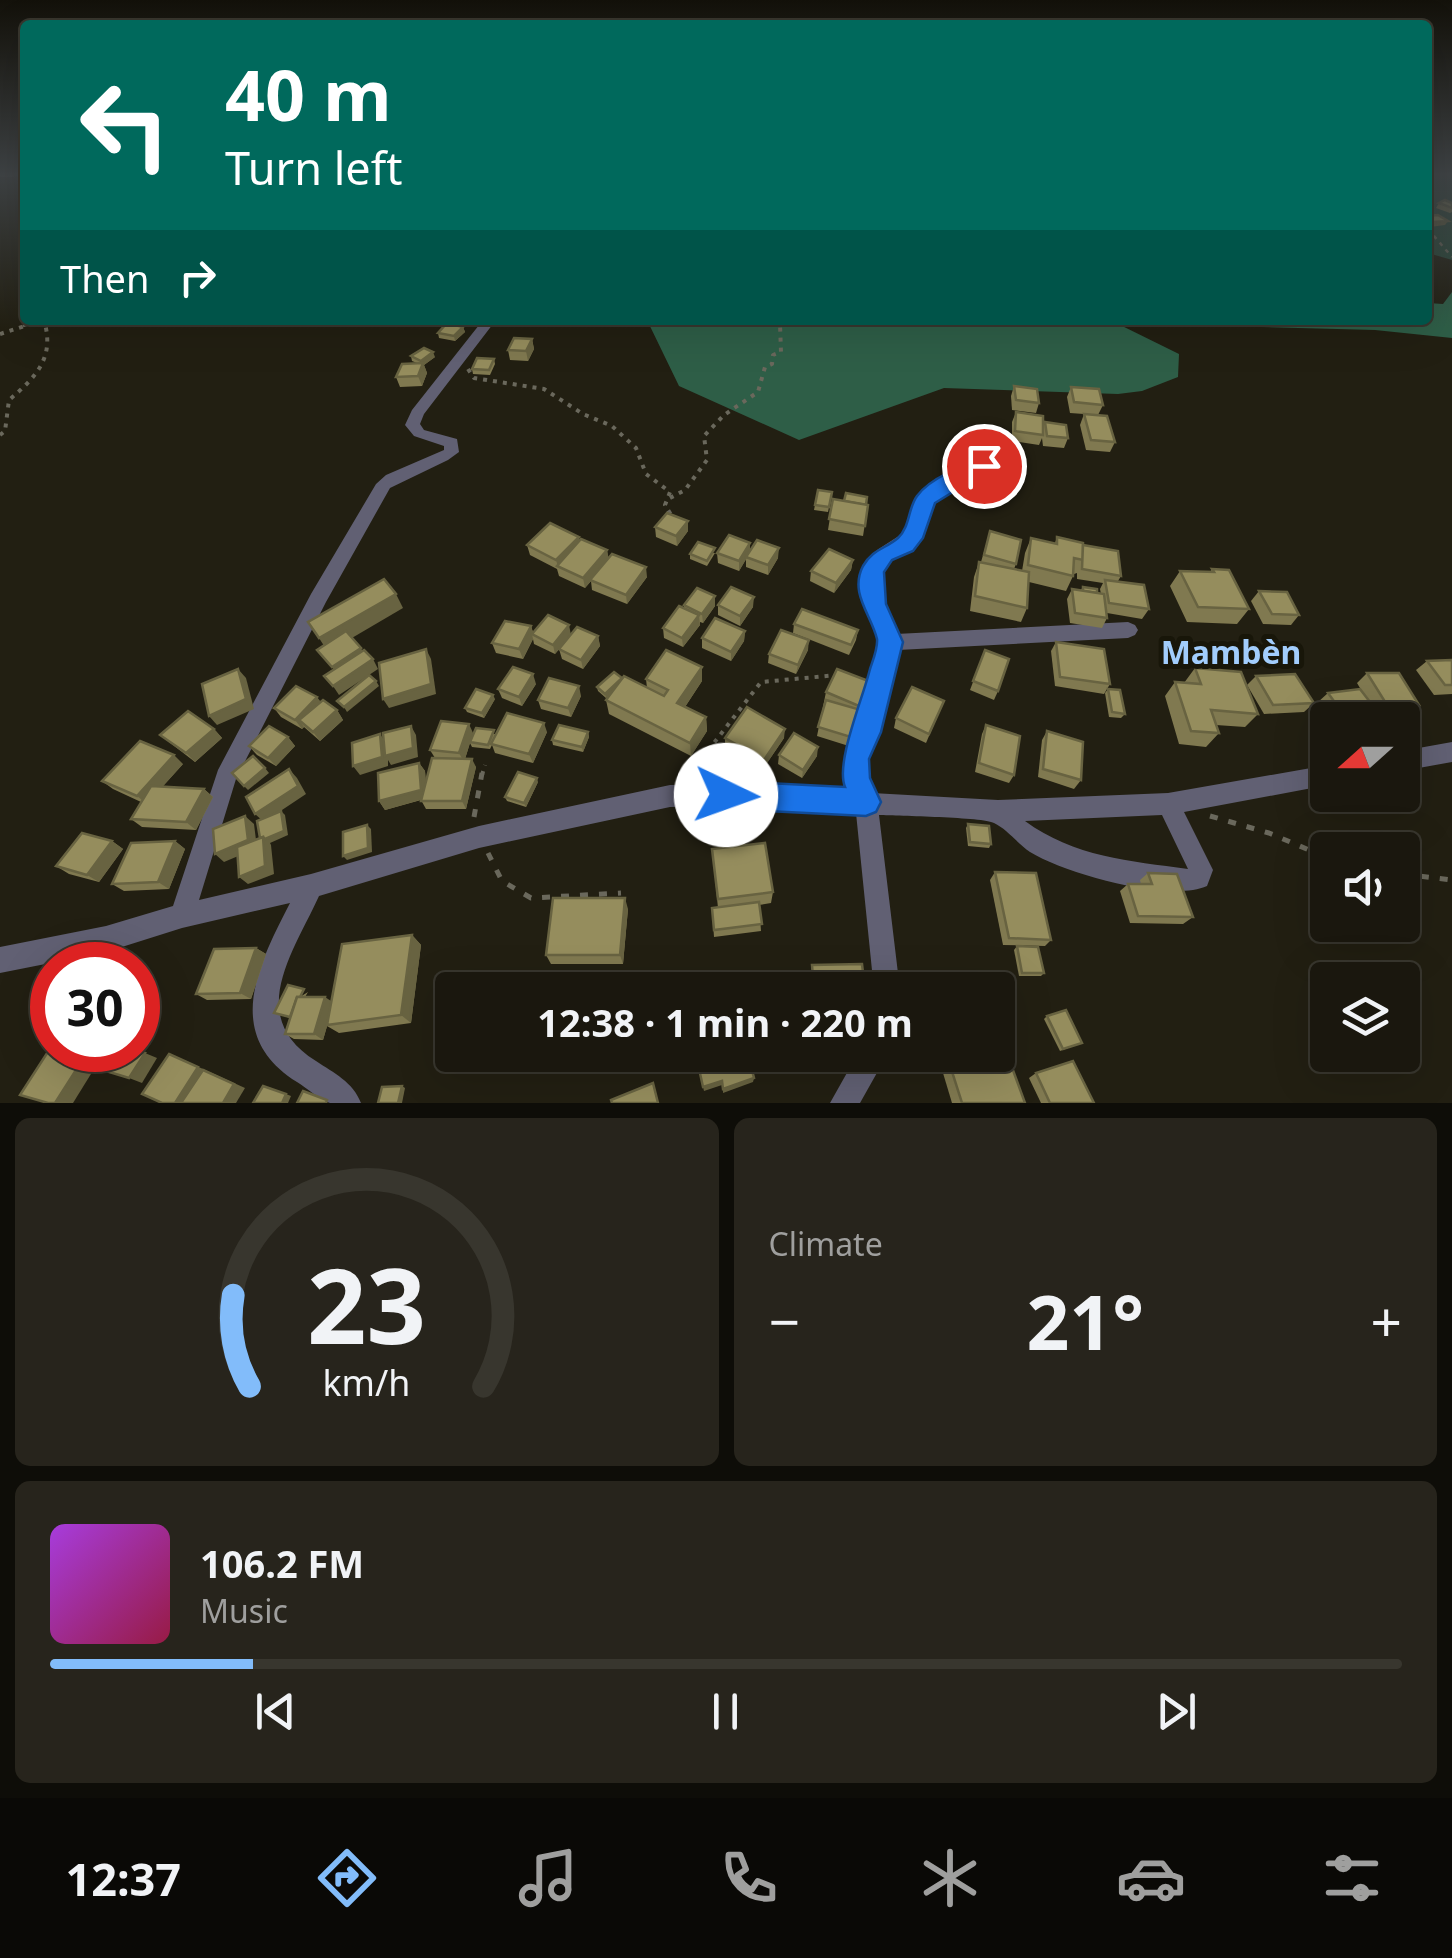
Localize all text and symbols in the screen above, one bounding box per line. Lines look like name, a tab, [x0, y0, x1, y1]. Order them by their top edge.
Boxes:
text: 40 m	[225, 46, 392, 142]
icon: left	[60, 60, 190, 190]
text: Turn left	[225, 137, 402, 198]
icon: right	[170, 250, 225, 305]
text: Then	[60, 252, 150, 304]
pin	[942, 424, 1027, 509]
icon: arrive	[957, 439, 1012, 494]
district label: Mambèn	[1161, 630, 1301, 673]
north arrow	[1310, 702, 1420, 812]
map controls	[1310, 702, 1420, 1072]
position arrow	[674, 743, 778, 847]
button: sound	[1310, 832, 1420, 942]
speed limit sign: 30	[30, 942, 160, 1072]
button: layers	[1310, 962, 1420, 1072]
text: 12:38 · 1 min · 220 m	[537, 996, 913, 1048]
text: Climate	[769, 1222, 883, 1265]
text: 23	[307, 1233, 426, 1374]
text: 21°	[1026, 1270, 1144, 1372]
text: −	[769, 1283, 800, 1358]
text: +	[1371, 1283, 1402, 1358]
text: km/h	[323, 1358, 411, 1406]
text: 106.2 FM	[200, 1537, 364, 1589]
text: Music	[200, 1589, 288, 1632]
icon: previous	[248, 1684, 303, 1739]
icon: pause	[698, 1684, 753, 1739]
icon: next	[1149, 1684, 1204, 1739]
icon: directions	[312, 1843, 382, 1913]
icon: music	[513, 1843, 583, 1913]
icon: phone	[714, 1843, 784, 1913]
icon: climate	[915, 1843, 985, 1913]
icon: car	[1116, 1843, 1186, 1913]
icon: filters	[1317, 1843, 1387, 1913]
text: 12:37	[65, 1848, 181, 1909]

